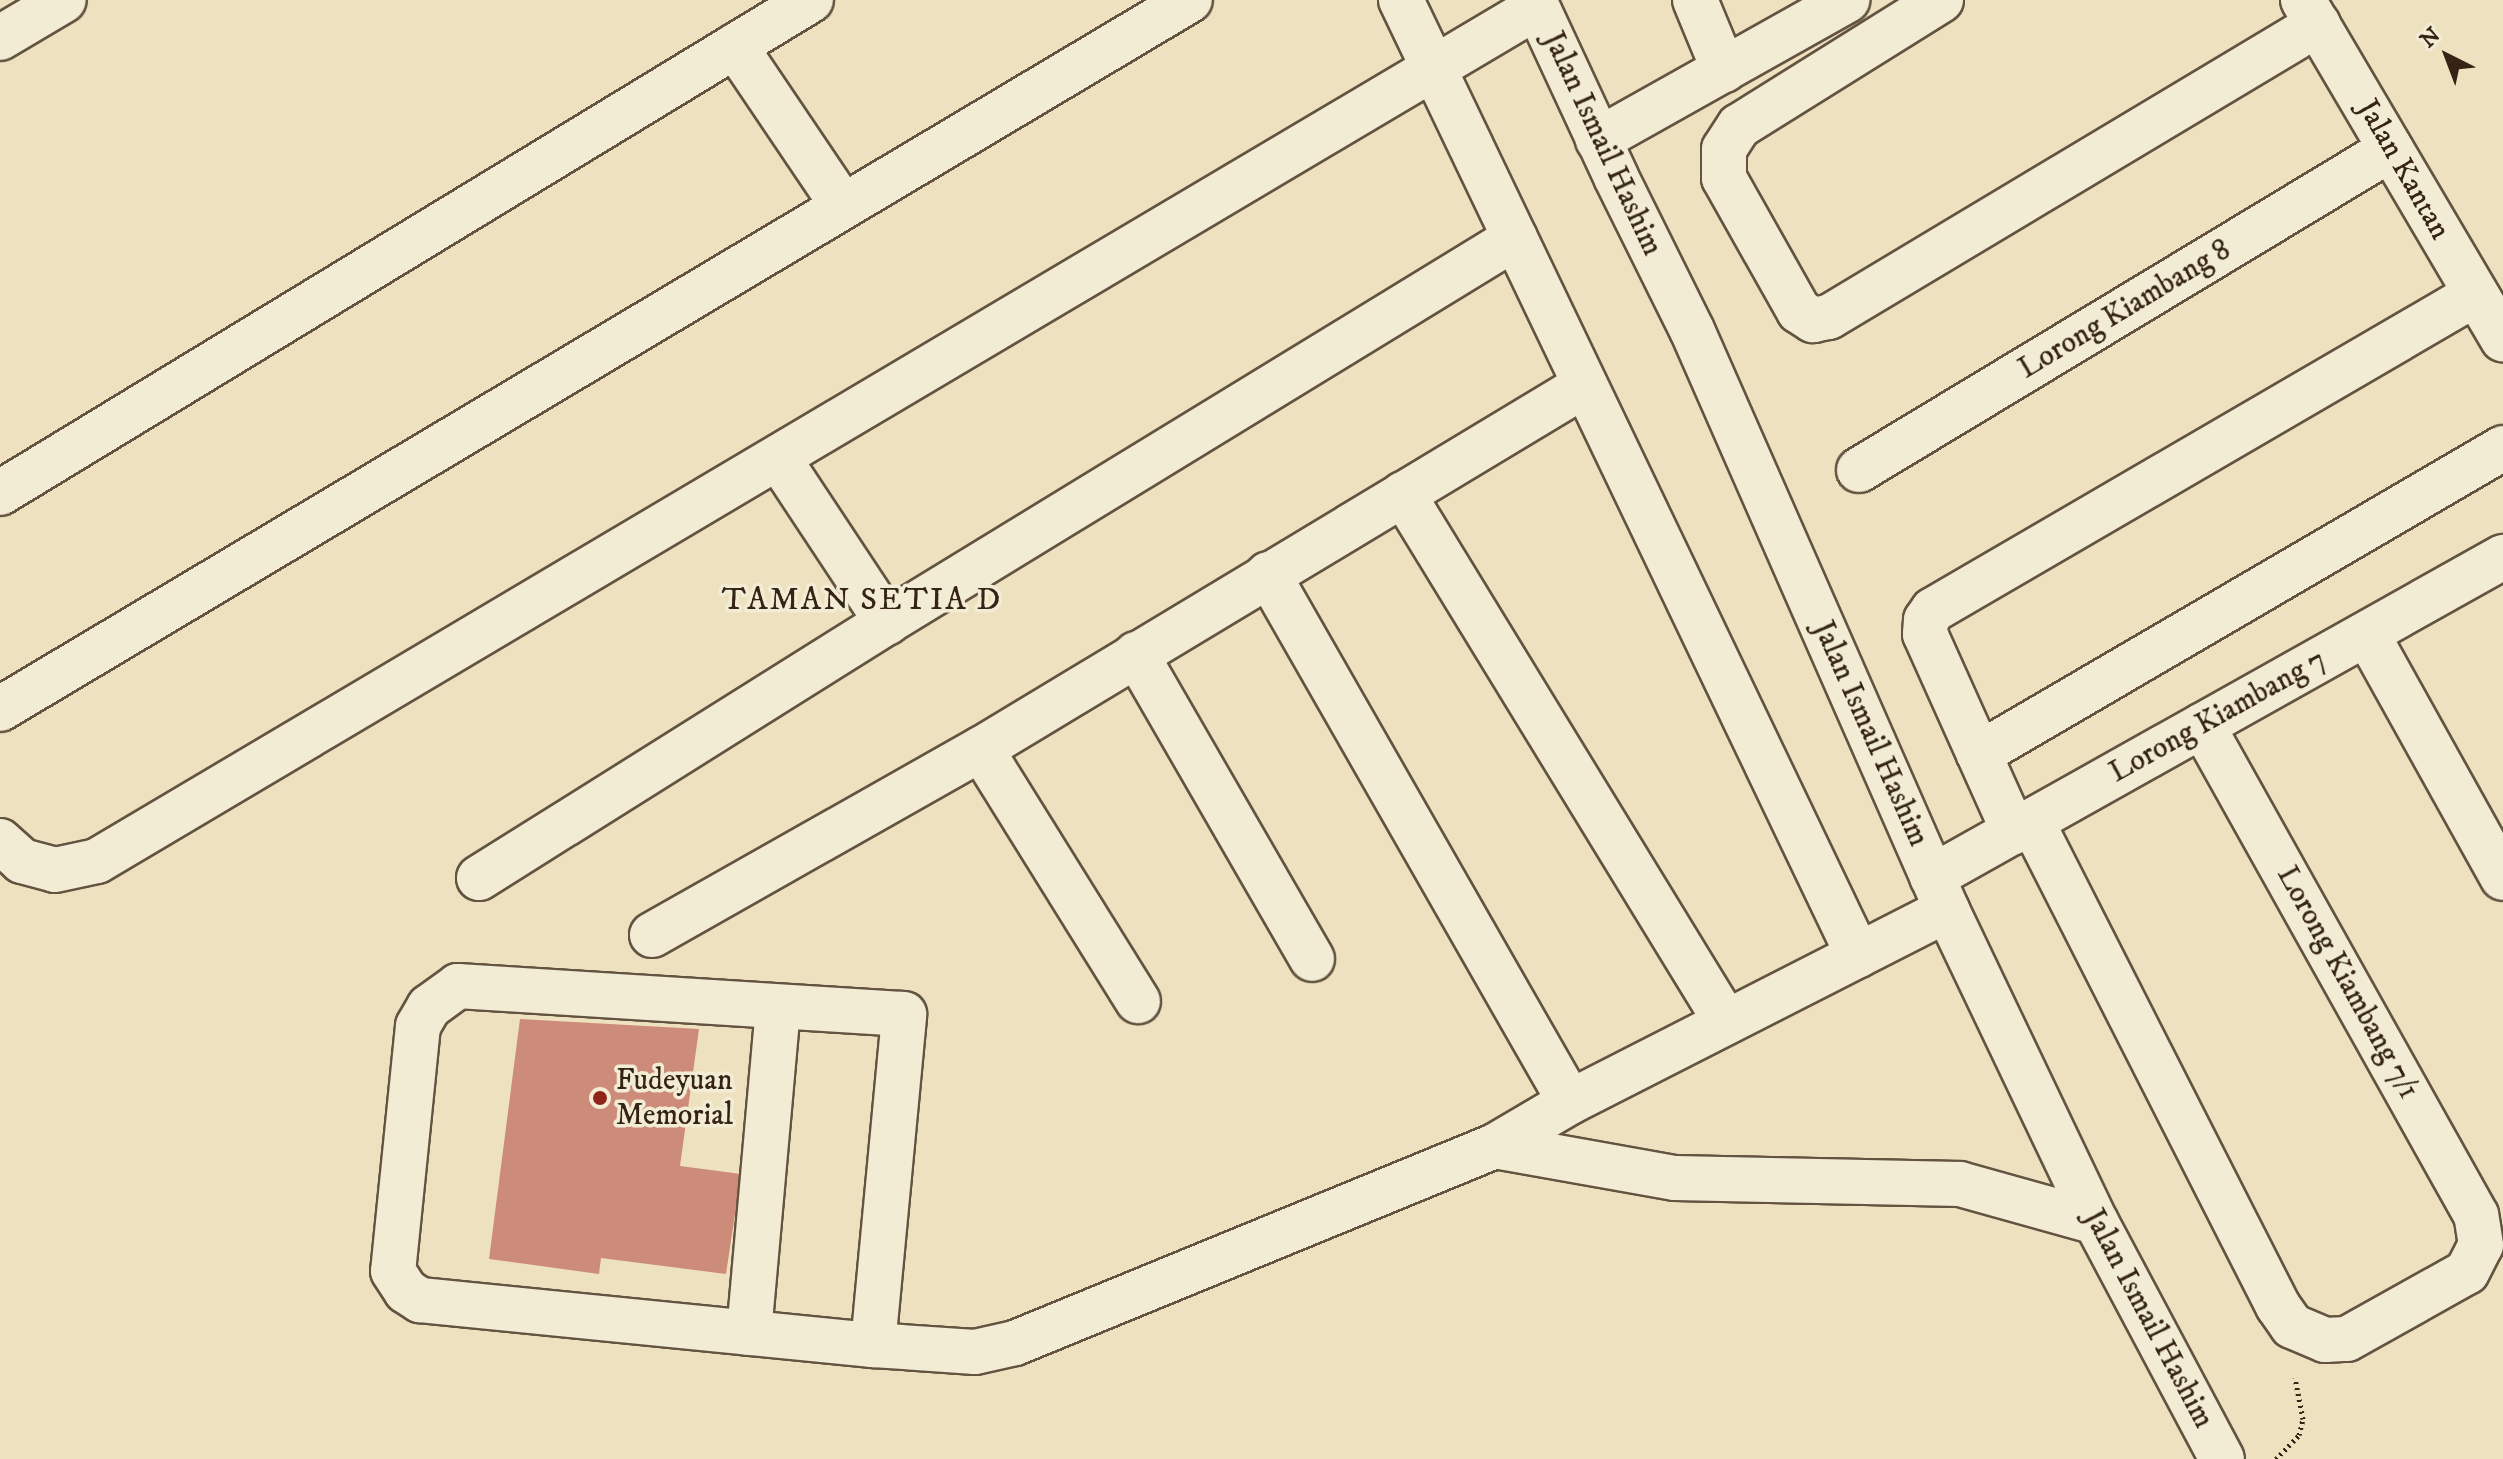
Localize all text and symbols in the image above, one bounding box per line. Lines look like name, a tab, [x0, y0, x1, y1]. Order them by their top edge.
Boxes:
north arrow	[2407, 16, 2487, 96]
text: N	[2415, 22, 2446, 54]
street label: Jalan Ismail Hashim	[1534, 26, 1670, 262]
street label: Jalan Kantan	[2349, 94, 2457, 246]
street label: Lorong Kiambang 8	[2012, 232, 2238, 388]
district label: TAMAN SETIA D	[722, 581, 1002, 619]
street label: Jalan Ismail Hashim	[1804, 616, 1936, 852]
street label: Lorong Kiambang 7	[2103, 643, 2333, 791]
street label: Lorong Kiambang 7/1	[2268, 860, 2426, 1106]
place label: Fudeyuan Memorial	[616, 1063, 733, 1134]
marker: Fudeyuan Memorial	[591, 1089, 609, 1107]
street label: Jalan Ismail Hashim	[2075, 1203, 2221, 1435]

